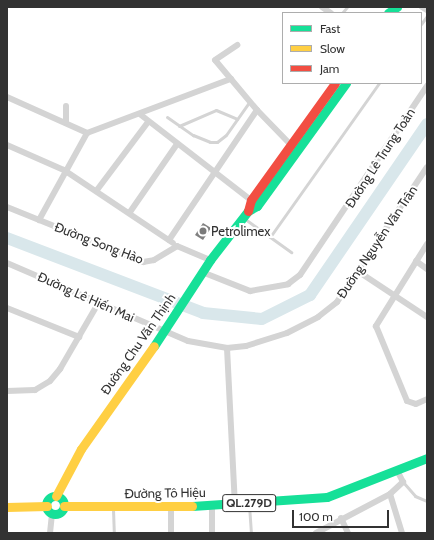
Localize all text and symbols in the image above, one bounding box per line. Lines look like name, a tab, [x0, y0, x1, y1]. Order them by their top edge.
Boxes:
legend	[282, 12, 422, 84]
text: Fast	[320, 21, 340, 36]
text: Slow	[320, 41, 345, 56]
text: Jam	[320, 61, 339, 76]
street label: Đường Lê Trung Toản	[342, 105, 418, 211]
street label: Đường Nguyễn Văn Trân	[333, 183, 421, 301]
street label: Đường Song Hào	[52, 219, 146, 267]
place label: Petrolimex	[211, 223, 270, 239]
marker: Petrolimex	[198, 226, 208, 236]
street label: Đường Lê Hiến Mai	[35, 269, 137, 325]
street label: Đường Chu Văn Thịnh	[97, 290, 179, 398]
street label: Đường Tô Hiệu	[124, 484, 206, 502]
road number: QL.279D	[222, 493, 276, 513]
scale bar	[294, 502, 391, 528]
text: 100 m	[299, 509, 333, 524]

